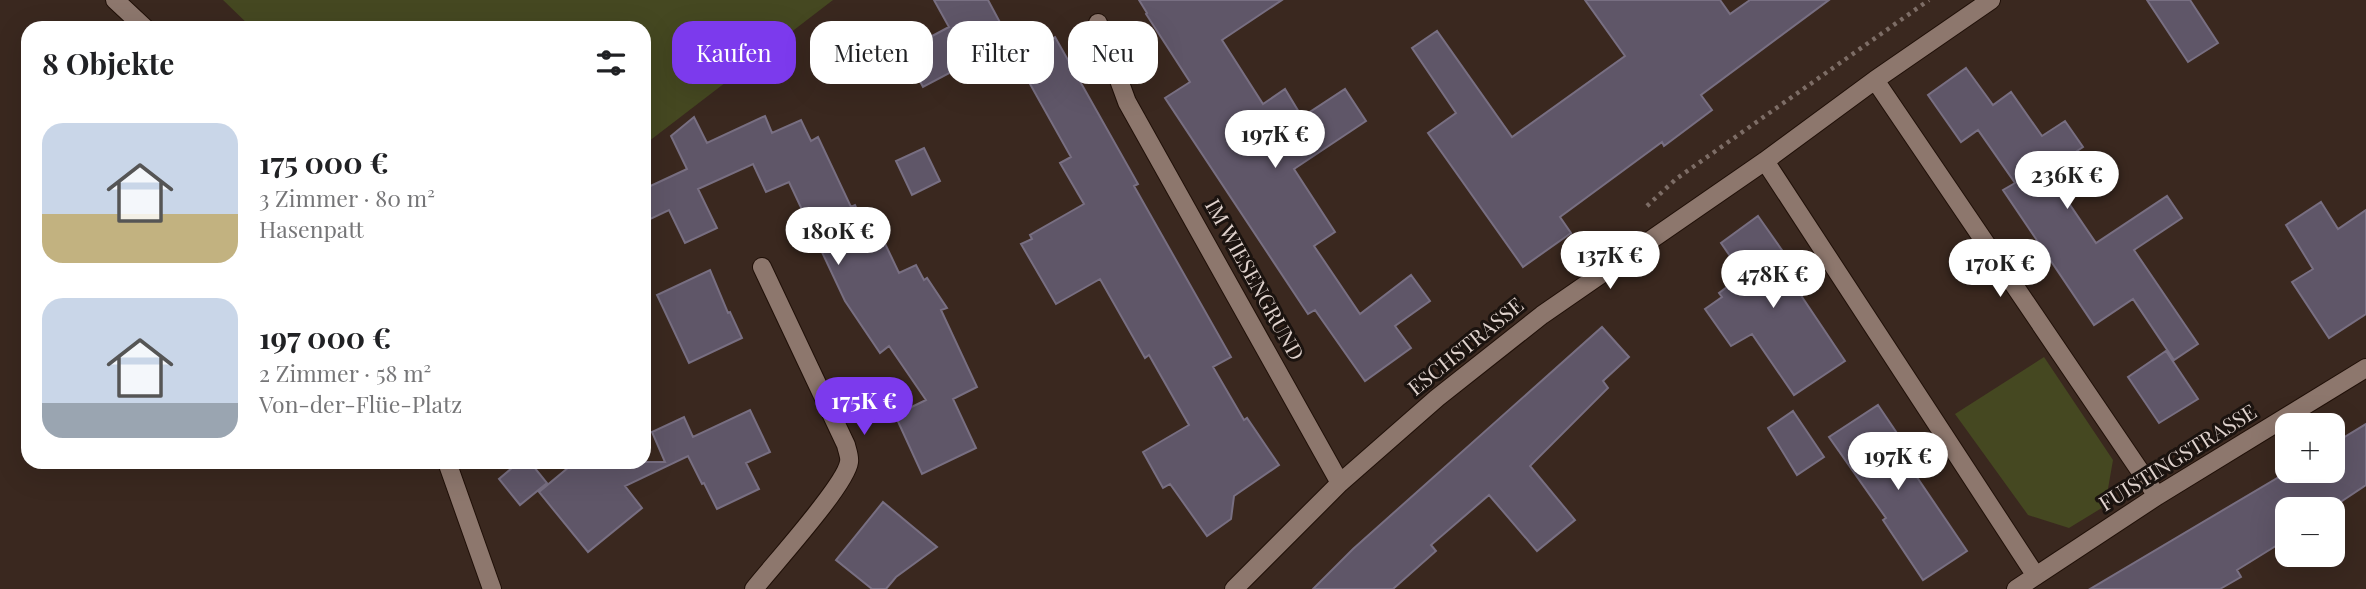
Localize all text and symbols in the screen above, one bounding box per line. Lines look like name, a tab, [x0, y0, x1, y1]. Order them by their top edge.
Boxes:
chip: Kaufen	[672, 21, 796, 84]
chip: Mieten	[810, 21, 933, 84]
chip: Filter	[947, 21, 1054, 84]
chip: Neu	[1068, 21, 1158, 84]
text: 8 Objekte	[42, 43, 174, 83]
icon: filters	[592, 44, 630, 82]
pin: 197K €	[1218, 110, 1332, 170]
text: 197K €	[1241, 117, 1309, 148]
text: 175 000 €	[259, 142, 389, 182]
icon: home	[98, 151, 182, 235]
pin: 236K €	[2010, 152, 2124, 211]
text: 236K €	[2031, 158, 2103, 189]
text: 3 Zimmer · 80 m²	[259, 182, 435, 213]
street label: IM WIESENGRUND	[1200, 193, 1312, 365]
pin: 180K €	[781, 208, 895, 267]
text: Hasenpatt	[259, 213, 364, 244]
text: 180K €	[802, 214, 874, 245]
pin: 137K €	[1553, 232, 1667, 291]
text: 137K €	[1577, 238, 1643, 269]
pin: 170K €	[1943, 240, 2057, 299]
text: 170K €	[1965, 246, 2035, 277]
pin: 478K €	[1716, 250, 1830, 310]
text: 478K €	[1737, 257, 1809, 288]
street label: ESCHSTRASSE	[1401, 290, 1528, 401]
text: 197 000 €	[259, 317, 391, 357]
icon: home	[98, 326, 182, 410]
text: 2 Zimmer · 58 m²	[259, 357, 431, 388]
pin: 175K €	[807, 378, 921, 437]
text: 175K €	[831, 384, 897, 415]
text: Von-der-Flüe-Platz	[259, 388, 462, 419]
street label: FUISTINGSTRASSE	[2093, 396, 2261, 516]
map controls	[2275, 413, 2345, 567]
button: +	[2275, 413, 2345, 483]
pin: 197K €	[1841, 433, 1955, 492]
text: 197K €	[1864, 439, 1932, 470]
button: −	[2275, 497, 2345, 567]

